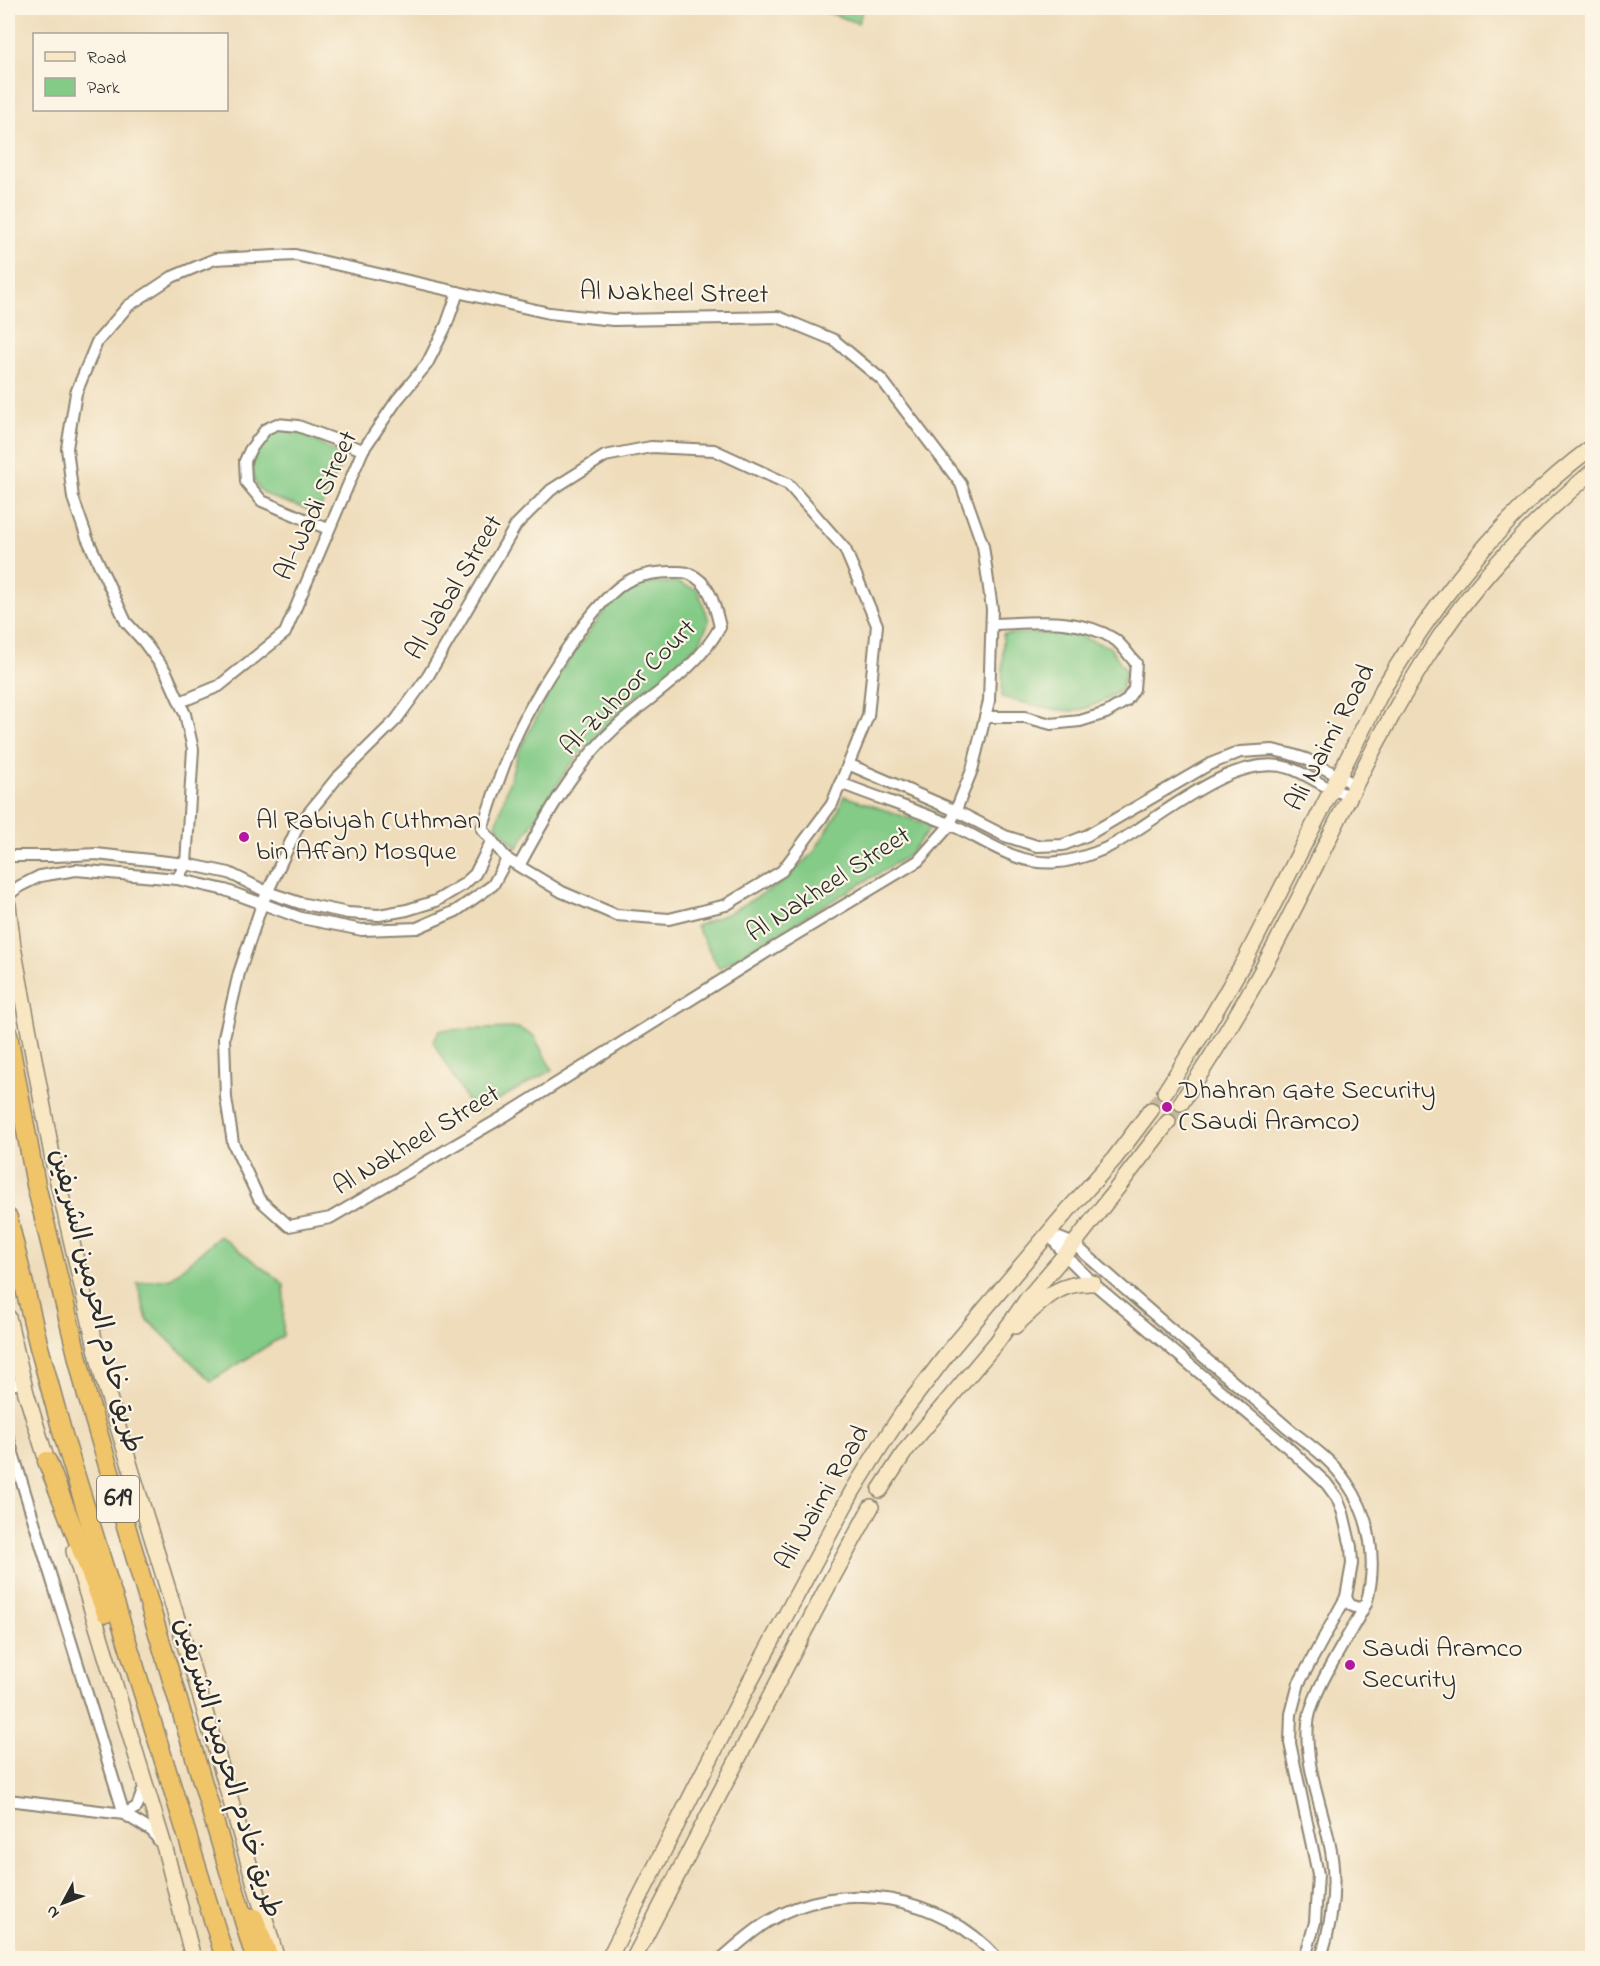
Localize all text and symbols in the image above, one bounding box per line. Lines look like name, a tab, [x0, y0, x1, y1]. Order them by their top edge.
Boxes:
legend	[33, 33, 228, 111]
text: Road	[87, 46, 126, 72]
text: Park	[87, 76, 120, 102]
street label: Al Nakheel Street	[579, 273, 769, 315]
street label: Al-Wadi Street	[265, 425, 369, 587]
street label: Al Jabal Street	[396, 508, 514, 668]
street label: Al-Zuhoor Court	[552, 611, 706, 765]
street label: Ali Naimi Road	[1276, 657, 1386, 819]
place label: Al Rabiyah (Uthman bin Affan) Mosque	[256, 802, 481, 872]
street label: Al Nakheel Street	[739, 817, 919, 953]
marker: Al Rabiyah (Uthman bin Affan) Mosque	[237, 830, 251, 844]
place label: Dhahran Gate Security (Saudi Aramco)	[1178, 1072, 1436, 1142]
street label: Al Nakheel Street	[326, 1076, 508, 1206]
marker: Dhahran Gate Security (Saudi Aramco)	[1160, 1100, 1174, 1114]
street label: طريق خادم الحرمين الشريفين	[38, 1145, 152, 1457]
street label: Ali Naimi Road	[766, 1418, 880, 1578]
road number: 619	[97, 1476, 139, 1522]
street label: طريق خادم الحرمين الشريفين	[163, 1613, 291, 1923]
place label: Saudi Aramco Security	[1362, 1630, 1523, 1700]
marker: Saudi Aramco Security	[1343, 1658, 1357, 1672]
north arrow	[33, 1873, 93, 1933]
text: N	[40, 1899, 66, 1923]

